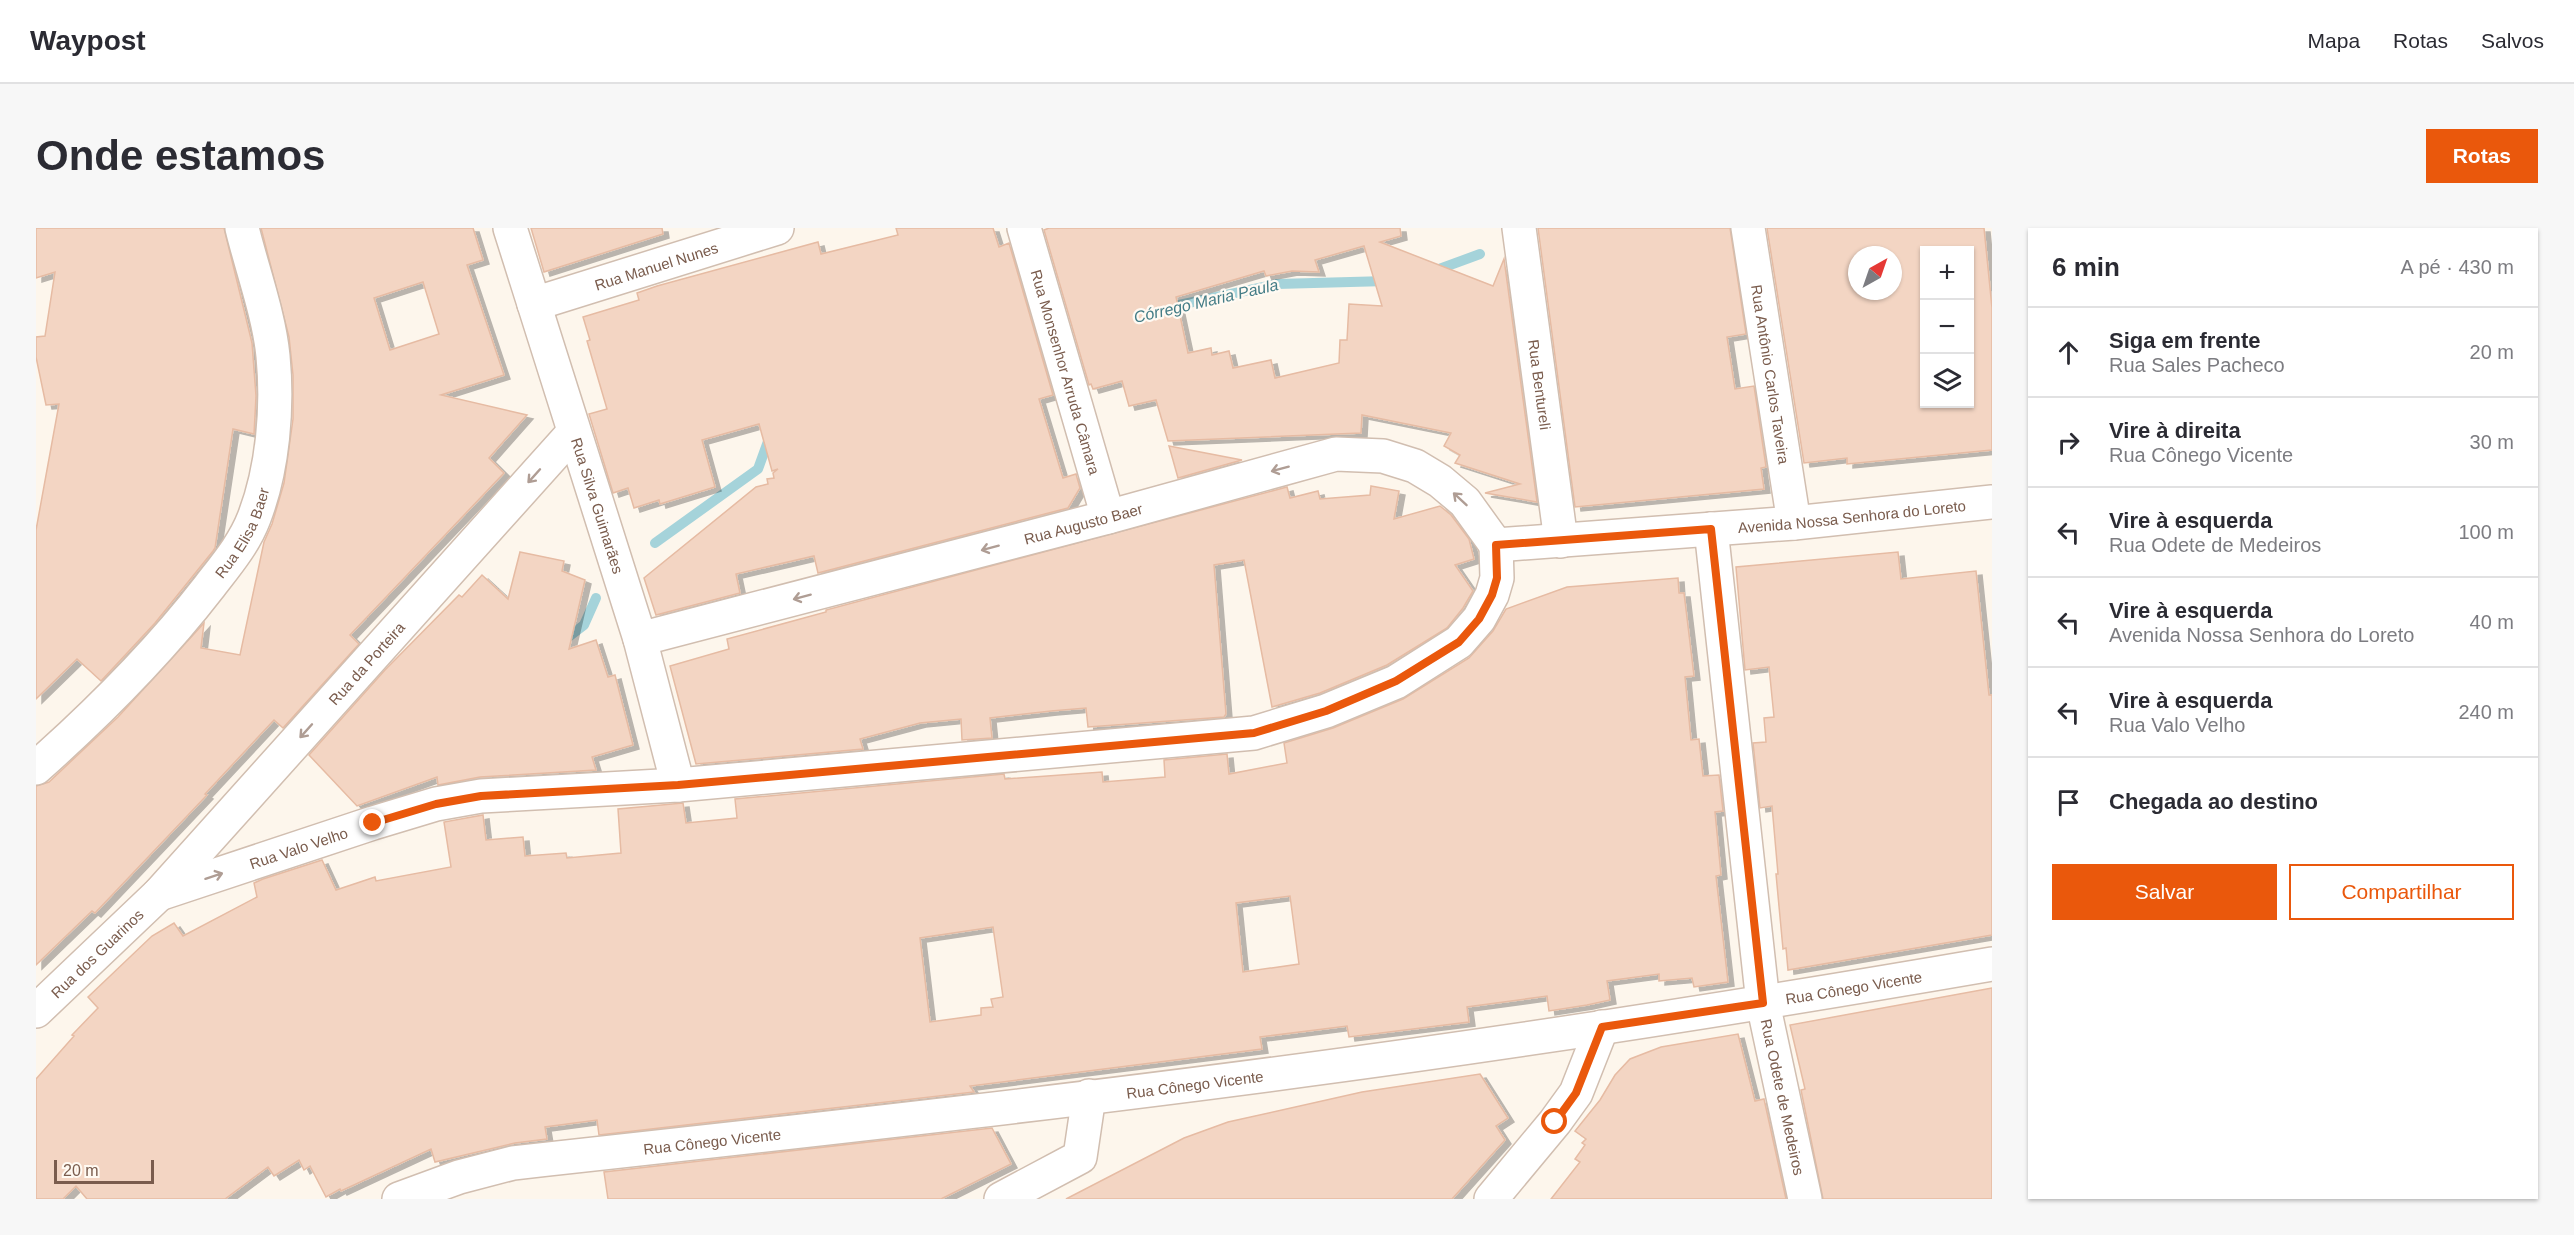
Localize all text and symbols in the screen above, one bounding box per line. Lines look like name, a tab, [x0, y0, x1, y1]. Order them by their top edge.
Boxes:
text: Waypost	[30, 25, 146, 56]
text: Mapa	[2308, 29, 2360, 52]
text: Rotas	[2393, 29, 2448, 52]
text: Salvos	[2481, 29, 2544, 52]
button: Rotas	[2426, 129, 2538, 183]
text: Onde estamos	[36, 132, 325, 179]
street label: Rua Manuel Nunes	[592, 239, 720, 293]
north arrow	[1848, 246, 1902, 300]
map controls	[1920, 246, 1974, 408]
button: +	[1920, 246, 1974, 300]
text: 6 min	[2052, 252, 2120, 282]
text: A pé · 430 m	[2401, 256, 2514, 278]
street label: Rua Monsenhor Arruda Câmara	[1028, 268, 1104, 477]
water label: Córrego Maria Paula	[1132, 276, 1280, 326]
street label: Rua Antônio Carlos Taveira	[1748, 283, 1793, 466]
button: −	[1920, 300, 1974, 354]
text: Siga em frente	[2109, 328, 2261, 353]
icon: ahead	[2052, 336, 2085, 369]
street label: Rua Bentureli	[1526, 338, 1554, 431]
text: 20 m	[2470, 341, 2514, 363]
button: layers	[1920, 354, 1974, 408]
text: Rua Sales Pacheco	[2109, 354, 2285, 376]
text: Vire à direita	[2109, 418, 2241, 443]
icon: right	[2052, 426, 2085, 459]
text: 30 m	[2470, 431, 2514, 453]
street label: Rua Silva Guimarães	[568, 435, 627, 576]
text: Rua Cônego Vicente	[2109, 444, 2293, 466]
one-way arrow	[1271, 464, 1290, 476]
one-way arrow	[527, 468, 541, 483]
street label: Rua Elisa Baer	[211, 486, 272, 581]
one-way arrow	[1453, 492, 1468, 506]
street label: Avenida Nossa Senhora do Loreto	[1737, 496, 1967, 536]
street label: Rua Augusto Baer	[1022, 499, 1144, 547]
text: Vire à esquerda	[2109, 508, 2272, 533]
icon: left	[2052, 516, 2085, 549]
text: 100 m	[2458, 521, 2514, 543]
text: Rua Odete de Medeiros	[2109, 534, 2321, 556]
one-way arrow	[981, 542, 1000, 554]
one-way arrow	[793, 592, 812, 603]
text: Vire à esquerda	[2109, 598, 2272, 623]
icon: left	[2052, 606, 2085, 639]
text: 40 m	[2470, 611, 2514, 633]
street label: Rua da Porteira	[325, 618, 408, 708]
text: Avenida Nossa Senhora do Loreto	[2109, 624, 2414, 646]
text: Vire à esquerda	[2109, 688, 2272, 713]
icon: left	[2052, 696, 2085, 729]
text: 240 m	[2458, 701, 2514, 723]
text: Rua Valo Velho	[2109, 714, 2245, 736]
one-way arrow	[299, 723, 313, 738]
icon: arrive	[2052, 786, 2085, 819]
text: Chegada ao destino	[2109, 789, 2318, 814]
route end	[359, 809, 385, 835]
street label: Rua Valo Velho	[247, 824, 350, 872]
button: Salvar	[2052, 864, 2277, 920]
button: Compartilhar	[2289, 864, 2514, 920]
one-way arrow	[204, 870, 223, 881]
street label: Rua dos Guarinos	[47, 905, 147, 1001]
street label: Rua Cônego Vicente	[1784, 968, 1923, 1007]
street label: Rua Odete de Medeiros	[1758, 1017, 1808, 1177]
street label: Rua Cônego Vicente	[1125, 1067, 1264, 1101]
route start	[1541, 1108, 1567, 1134]
street label: Rua Cônego Vicente	[642, 1125, 782, 1157]
scale bar	[54, 1157, 154, 1184]
text: 20 m	[63, 1162, 99, 1179]

